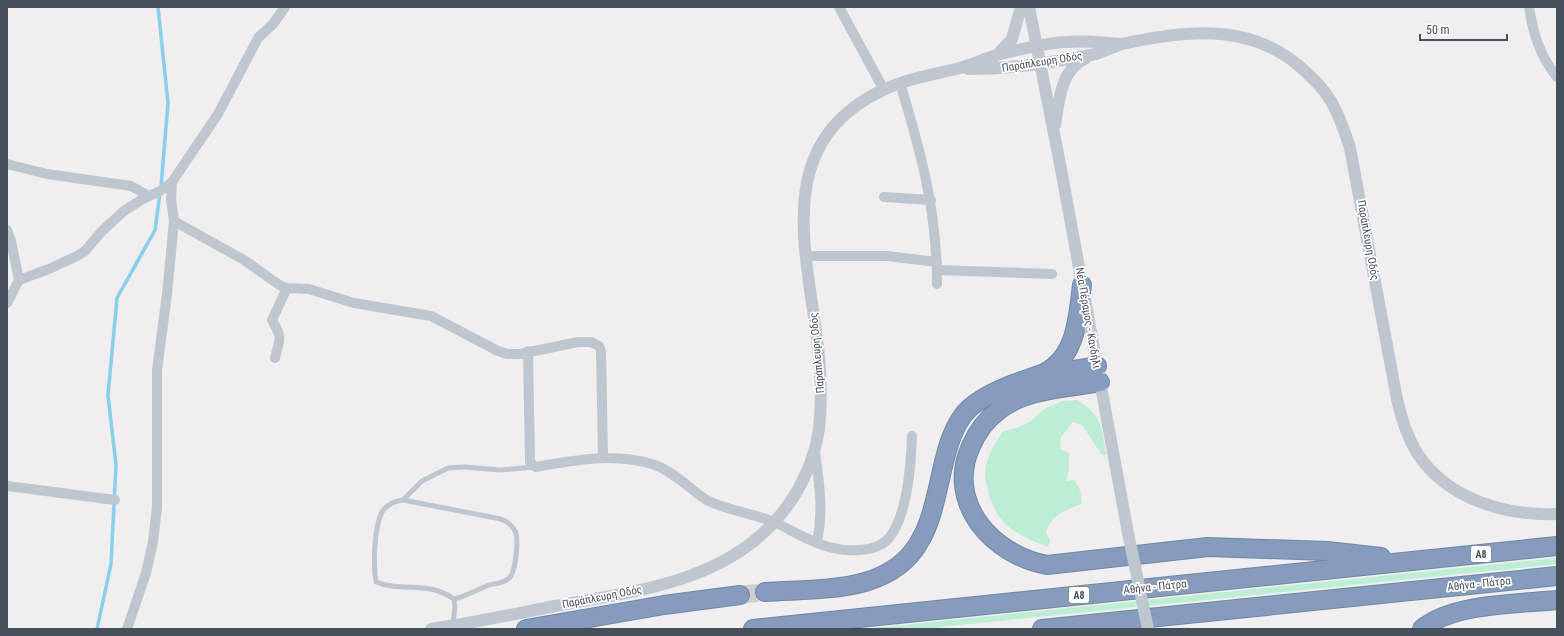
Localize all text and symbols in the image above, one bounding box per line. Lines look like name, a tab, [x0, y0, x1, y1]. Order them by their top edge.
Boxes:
scale bar	[1420, 16, 1507, 42]
text: 50 m	[1426, 23, 1450, 37]
street label: Παράπλευρη Οδός	[1001, 49, 1083, 75]
street label: Παράπλευρη Οδός	[1355, 199, 1381, 281]
street label: Νέα Πέραμος - Κανδήλι	[1073, 266, 1103, 370]
street label: Παράπλευρη Οδός	[807, 312, 827, 394]
road number: Α8	[1471, 546, 1491, 562]
street label: Αθήνα - Πάτρα	[1447, 574, 1512, 594]
street label: Αθήνα - Πάτρα	[1123, 577, 1188, 597]
street label: Παράπλευρη Οδός	[561, 583, 643, 611]
road number: Α8	[1069, 587, 1089, 603]

